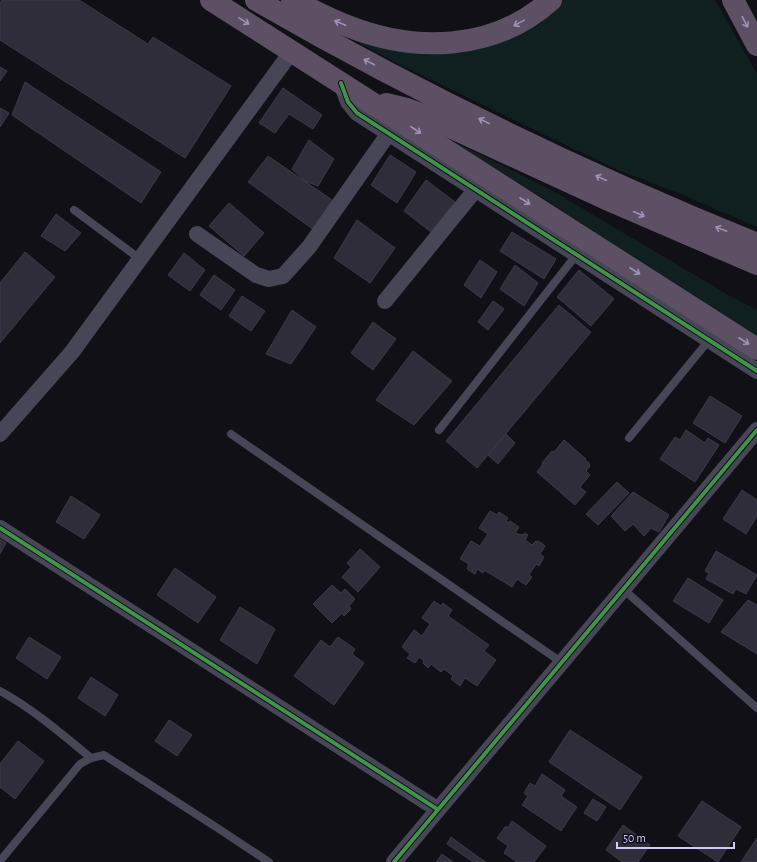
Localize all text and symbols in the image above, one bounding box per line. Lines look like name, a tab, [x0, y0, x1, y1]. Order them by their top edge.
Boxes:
one-way arrow	[741, 16, 749, 28]
one-way arrow	[238, 17, 249, 25]
one-way arrow	[334, 18, 346, 26]
one-way arrow	[514, 19, 526, 27]
one-way arrow	[363, 58, 375, 65]
one-way arrow	[479, 117, 491, 124]
one-way arrow	[410, 127, 422, 135]
one-way arrow	[596, 174, 608, 181]
one-way arrow	[519, 197, 531, 205]
one-way arrow	[632, 210, 644, 218]
one-way arrow	[715, 225, 727, 232]
one-way arrow	[629, 267, 640, 275]
one-way arrow	[738, 337, 749, 345]
scale bar	[617, 824, 734, 850]
text: 50 m	[623, 832, 646, 844]

